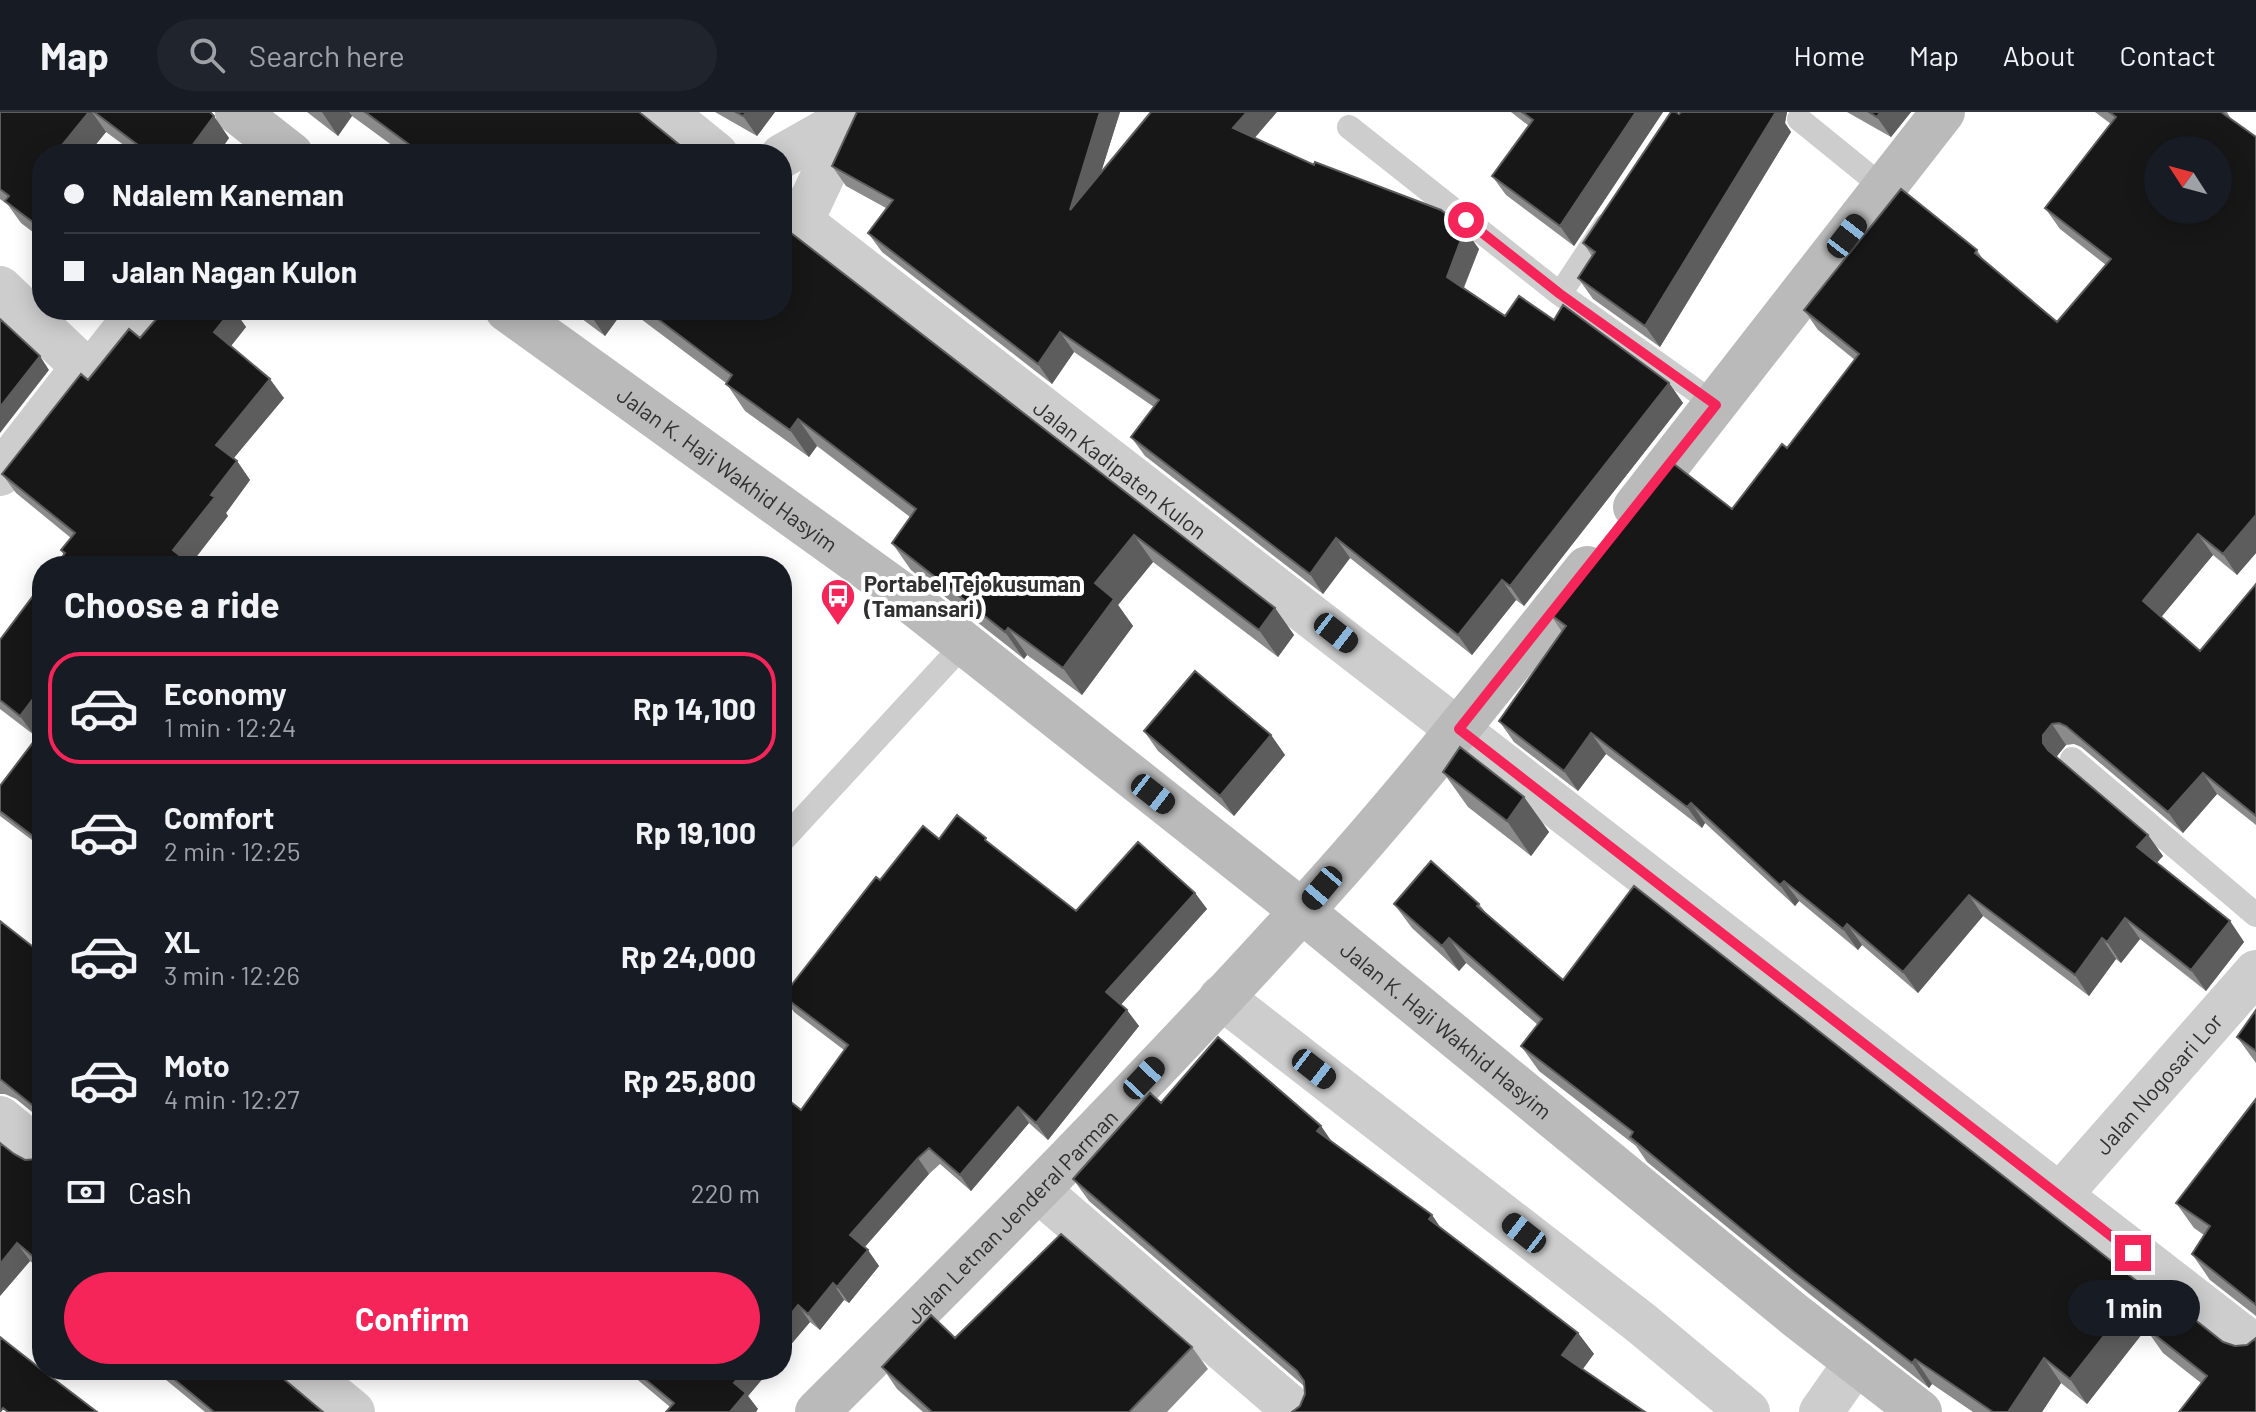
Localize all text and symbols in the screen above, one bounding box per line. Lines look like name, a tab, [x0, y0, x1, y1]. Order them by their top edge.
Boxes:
search box	[157, 19, 717, 91]
text: Map	[40, 32, 109, 78]
icon: search	[185, 33, 229, 77]
text: Search here	[249, 37, 405, 73]
text: Home	[1794, 38, 1865, 72]
text: Map	[1909, 38, 1959, 72]
text: About	[2003, 38, 2075, 72]
text: Contact	[2119, 38, 2216, 72]
north arrow	[2144, 136, 2232, 224]
map controls	[2144, 136, 2232, 224]
text: Ndalem Kaneman	[112, 176, 344, 212]
route start	[1448, 202, 1484, 238]
car	[1823, 210, 1871, 262]
text: Jalan Nagan Kulon	[112, 253, 357, 289]
street label: Jalan K. Haji Wakhid Hasyim	[612, 381, 843, 557]
street label: Jalan Kadipaten Kulon	[1029, 394, 1212, 544]
place label: Portabel Tejokusuman (Tamansari)	[863, 570, 1081, 621]
bus stop icon: Portabel Tejokusuman (Tamansari)	[819, 577, 857, 627]
text: Choose a ride	[64, 582, 280, 625]
car	[1310, 609, 1362, 657]
icon: car	[68, 672, 140, 744]
text: Economy	[164, 675, 287, 711]
text: Rp 14,100	[633, 690, 756, 726]
text: 1 min · 12:24	[164, 711, 296, 742]
car	[1127, 770, 1179, 818]
icon: car	[68, 796, 140, 868]
text: Comfort	[164, 799, 274, 835]
text: Rp 19,100	[635, 814, 756, 850]
text: 2 min · 12:25	[164, 835, 300, 866]
car	[1297, 862, 1347, 914]
icon: car	[68, 920, 140, 992]
text: XL	[164, 923, 200, 959]
street label: Jalan K. Haji Wakhid Hasyim	[1336, 935, 1558, 1124]
text: Rp 24,000	[621, 938, 756, 974]
text: 3 min · 12:26	[164, 959, 300, 990]
street label: Jalan Nogosari Lor	[2089, 1007, 2227, 1159]
icon: car	[68, 1044, 140, 1116]
car	[1288, 1045, 1340, 1093]
text: Moto	[164, 1047, 230, 1083]
car	[1119, 1052, 1169, 1104]
text: Rp 25,800	[623, 1062, 756, 1098]
text: 4 min · 12:27	[164, 1083, 300, 1114]
street label: Jalan Letnan Jenderal Parman	[901, 1104, 1122, 1329]
icon: cash	[64, 1170, 108, 1214]
text: Cash	[128, 1174, 192, 1210]
text: 220 m	[691, 1177, 760, 1208]
car	[1498, 1209, 1550, 1257]
route end	[2115, 1235, 2151, 1271]
button: Confirm	[64, 1272, 760, 1364]
callout: 1 min	[2067, 1281, 2199, 1337]
text: 1 min	[2106, 1292, 2162, 1323]

